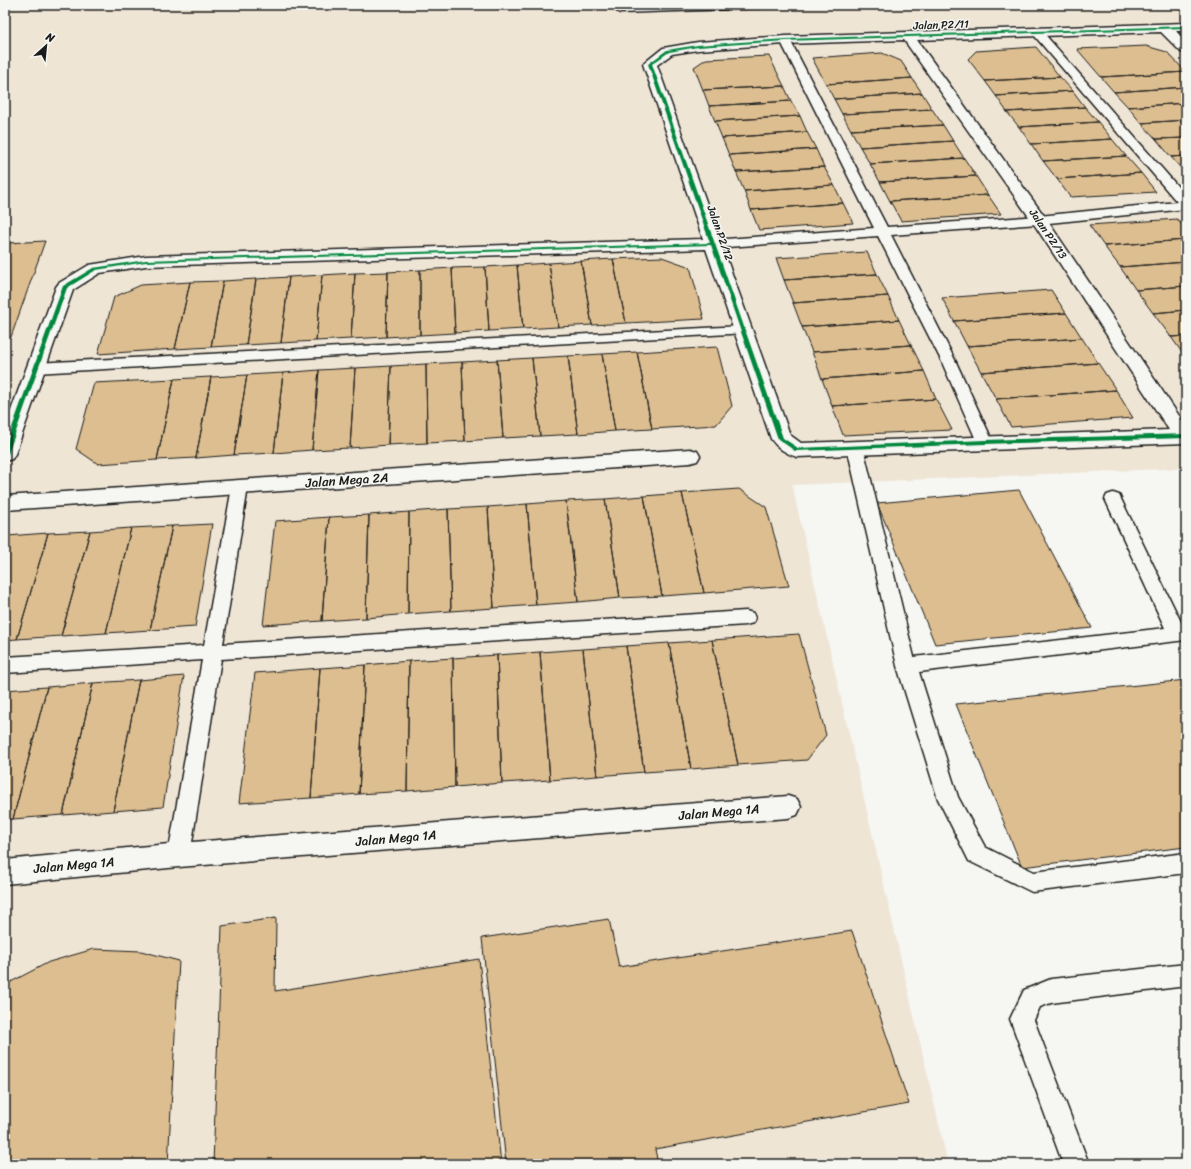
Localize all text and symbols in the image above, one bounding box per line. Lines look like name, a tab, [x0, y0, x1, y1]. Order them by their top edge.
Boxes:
street label: Jalan P2/11	[912, 15, 970, 36]
north arrow	[26, 26, 66, 66]
text: N	[42, 27, 58, 48]
street label: Jalan P2/12	[701, 202, 739, 264]
street label: Jalan P2/13	[1024, 204, 1072, 263]
street label: Jalan Mega 2A	[304, 466, 389, 494]
street label: Jalan Mega 1A	[677, 797, 760, 827]
street label: Jalan Mega 1A	[354, 823, 437, 853]
street label: Jalan Mega 1A	[32, 850, 115, 880]

